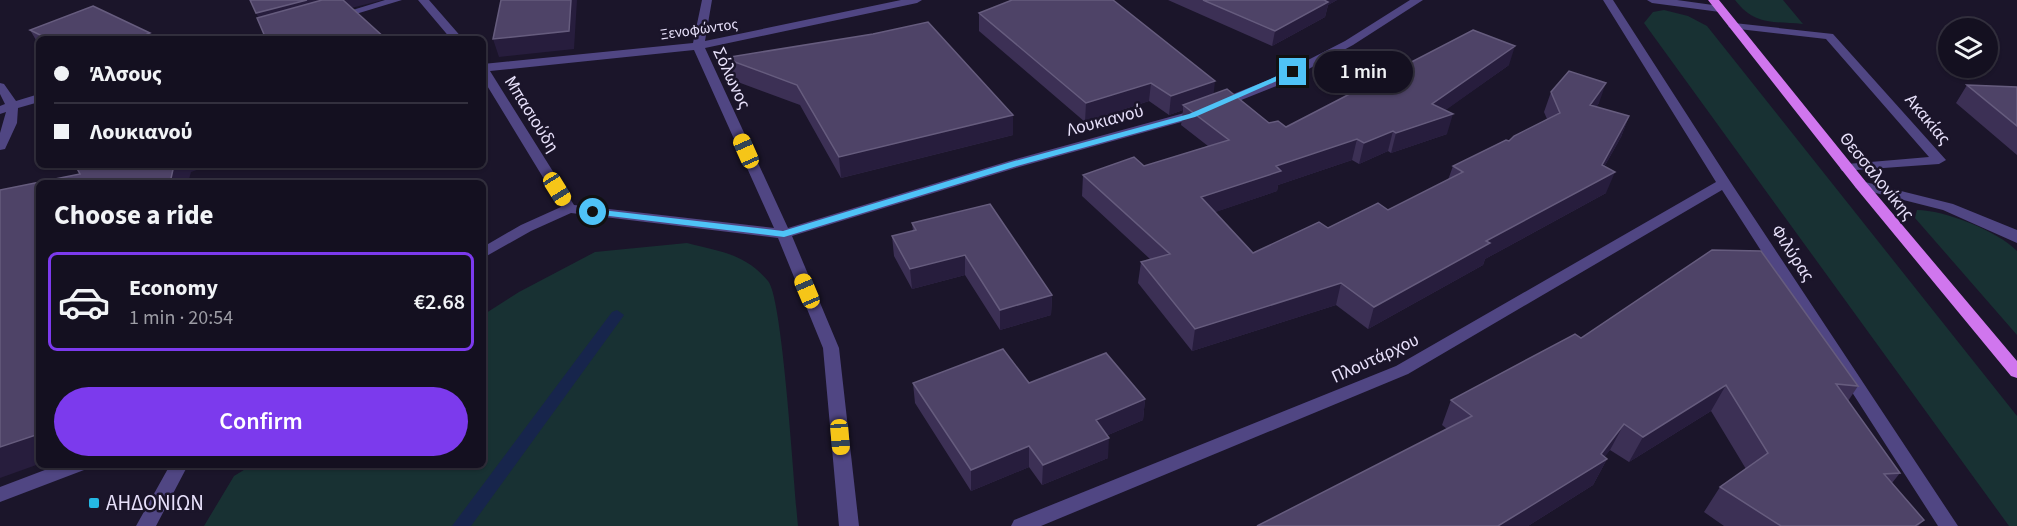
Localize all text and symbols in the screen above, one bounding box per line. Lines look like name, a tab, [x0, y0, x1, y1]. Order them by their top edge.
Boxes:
street label: Ξενοφώντος	[659, 14, 740, 45]
map controls	[1938, 18, 1998, 78]
button: layers	[1938, 18, 1998, 78]
street label: Σόλωνος	[706, 43, 757, 113]
callout: 1 min	[1314, 51, 1413, 93]
text: Άλσους	[90, 58, 162, 90]
route end	[1279, 58, 1306, 85]
text: 1 min	[1340, 58, 1387, 86]
street label: Μπασιούδη	[498, 71, 565, 157]
street label: Ακακίας	[1899, 88, 1957, 150]
street label: Λουκιανού	[1064, 98, 1146, 143]
text: Λουκιανού	[90, 116, 192, 148]
street label: Θεσσαλονίκης	[1833, 127, 1920, 226]
car	[730, 131, 762, 171]
car	[540, 169, 574, 209]
text: Choose a ride	[54, 196, 214, 235]
route start	[579, 198, 606, 225]
street label: Φιλύρας	[1765, 220, 1820, 287]
car	[792, 271, 822, 311]
text: Economy	[129, 272, 218, 304]
icon: car	[57, 275, 111, 329]
text: €2.68	[414, 286, 465, 318]
text: 1 min · 20:54	[129, 304, 233, 332]
street label: Πλουτάρχου	[1327, 327, 1423, 390]
button: Confirm	[54, 387, 468, 456]
car	[829, 418, 851, 456]
place label: ΑΗΔΟΝΙΩΝ	[106, 488, 204, 518]
marker: ΑΗΔΟΝΙΩΝ	[87, 496, 101, 510]

